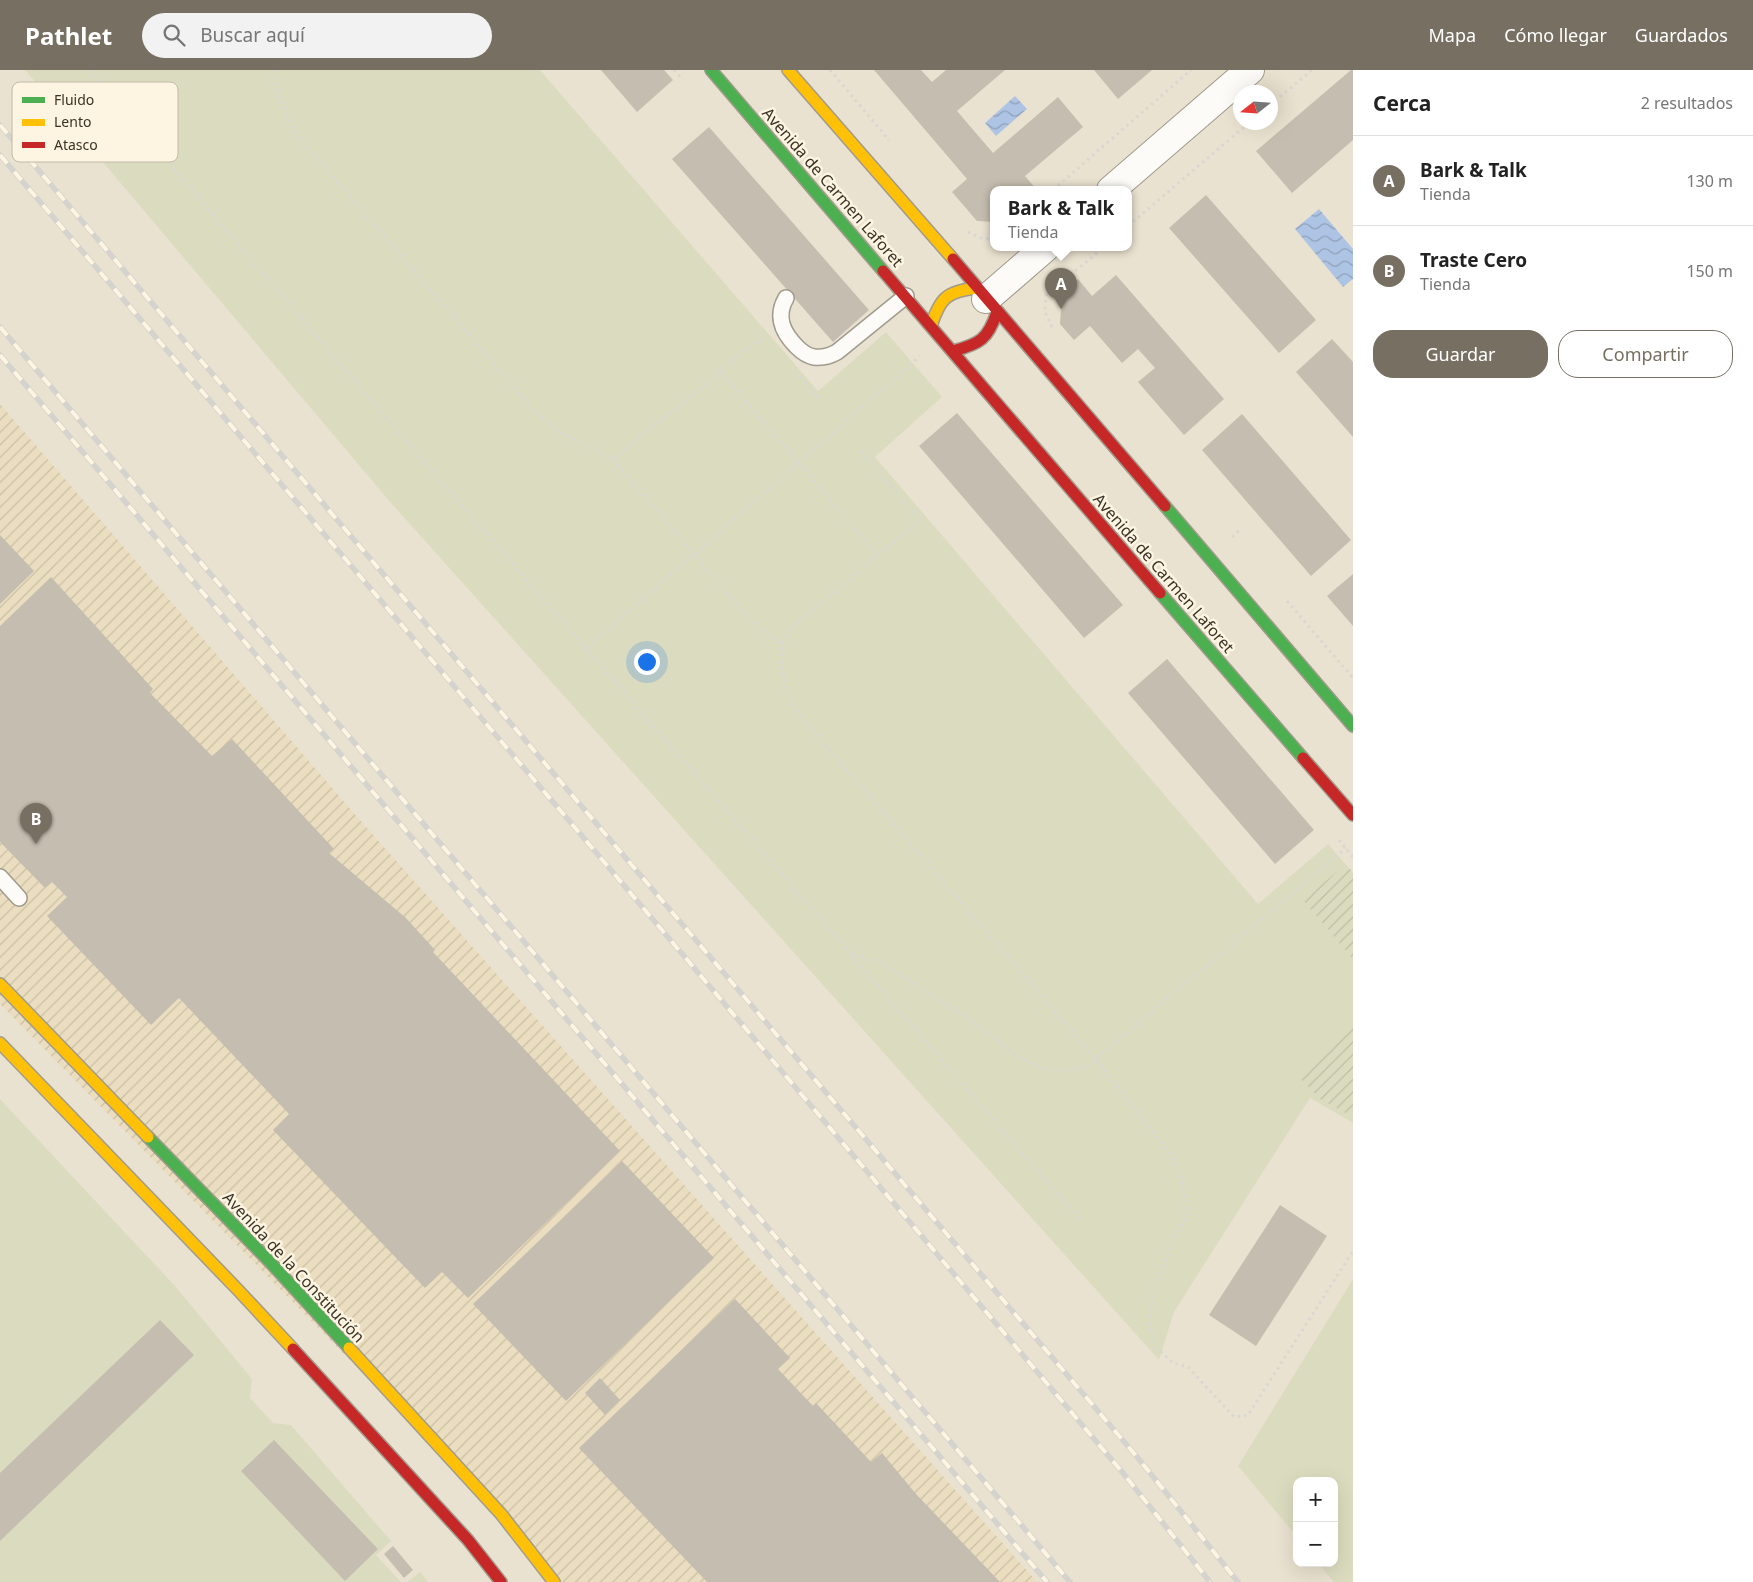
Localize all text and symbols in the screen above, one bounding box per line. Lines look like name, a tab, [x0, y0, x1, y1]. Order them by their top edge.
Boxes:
search box	[142, 13, 492, 58]
text: Pathlet	[25, 19, 112, 52]
icon: search	[160, 21, 188, 49]
text: Buscar aquí	[200, 22, 305, 48]
text: Mapa	[1429, 23, 1476, 47]
text: Cómo llegar	[1504, 23, 1607, 47]
text: Guardados	[1635, 23, 1728, 47]
legend	[12, 82, 178, 162]
north arrow	[1233, 85, 1278, 130]
text: Cerca	[1373, 89, 1431, 117]
text: Fluido	[54, 90, 94, 109]
text: 2 resultados	[1641, 92, 1733, 114]
street label: Avenida de Carmen Laforet	[758, 103, 909, 272]
text: Lento	[54, 112, 91, 131]
text: Atasco	[54, 135, 98, 154]
text: Bark & Talk	[1420, 157, 1527, 183]
text: A	[1383, 170, 1395, 192]
text: 130 m	[1686, 170, 1733, 192]
text: Tienda	[1420, 183, 1471, 205]
popup	[990, 186, 1132, 251]
text: Bark & Talk	[1008, 195, 1114, 221]
text: Tienda	[1008, 221, 1058, 243]
text: Traste Cero	[1420, 247, 1527, 273]
text: B	[1384, 260, 1394, 282]
text: 150 m	[1686, 260, 1733, 282]
pin: A	[1045, 268, 1077, 309]
text: Tienda	[1420, 273, 1471, 295]
button: Guardar	[1373, 330, 1548, 378]
button: Compartir	[1558, 330, 1733, 378]
street label: Avenida de Carmen Laforet	[1089, 489, 1240, 658]
your location	[634, 649, 660, 675]
pin: B	[20, 803, 52, 844]
street label: Avenida de la Constitución	[218, 1187, 370, 1347]
map controls	[1293, 1477, 1338, 1567]
button: +	[1293, 1477, 1338, 1522]
button: −	[1293, 1522, 1338, 1567]

